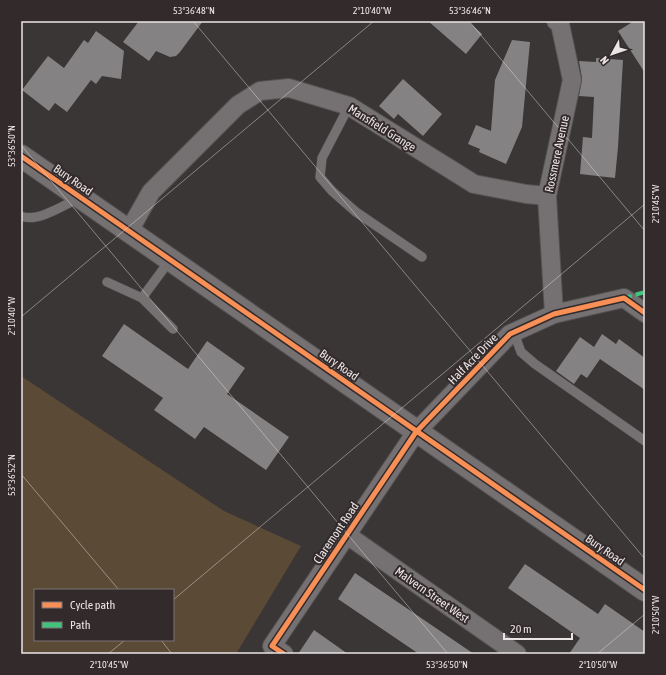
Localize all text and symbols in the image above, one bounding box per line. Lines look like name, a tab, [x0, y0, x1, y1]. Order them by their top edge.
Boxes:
text: 53°36'48"N	[173, 5, 215, 16]
text: 2°10'40"W	[353, 5, 392, 16]
text: 53°36'46"N	[449, 5, 491, 16]
north arrow	[592, 34, 632, 74]
text: N	[598, 54, 611, 67]
street label: Mansfield Grange	[346, 102, 418, 154]
street label: Rossmere Avenue	[542, 114, 572, 194]
text: 53°36'50"N	[6, 125, 17, 167]
street label: Bury Road	[51, 161, 95, 199]
text: 2°10'45"W	[650, 184, 661, 223]
text: 2°10'40"W	[6, 296, 17, 335]
street label: Half Acre Drive	[445, 331, 501, 387]
street label: Bury Road	[317, 346, 361, 384]
text: 53°36'52"N	[6, 454, 17, 496]
street label: Claremont Road	[310, 500, 362, 566]
street label: Bury Road	[583, 531, 627, 569]
street label: Malvern Street West	[392, 564, 472, 626]
legend	[34, 589, 174, 641]
text: 2°10'50"W	[650, 595, 661, 634]
text: Cycle path	[70, 598, 115, 612]
scale bar	[504, 615, 572, 641]
text: Path	[70, 618, 91, 632]
text: 20 m	[510, 622, 532, 636]
text: 2°10'45"W	[90, 659, 129, 670]
text: 53°36'50"N	[426, 659, 468, 670]
text: 2°10'50"W	[579, 659, 618, 670]

